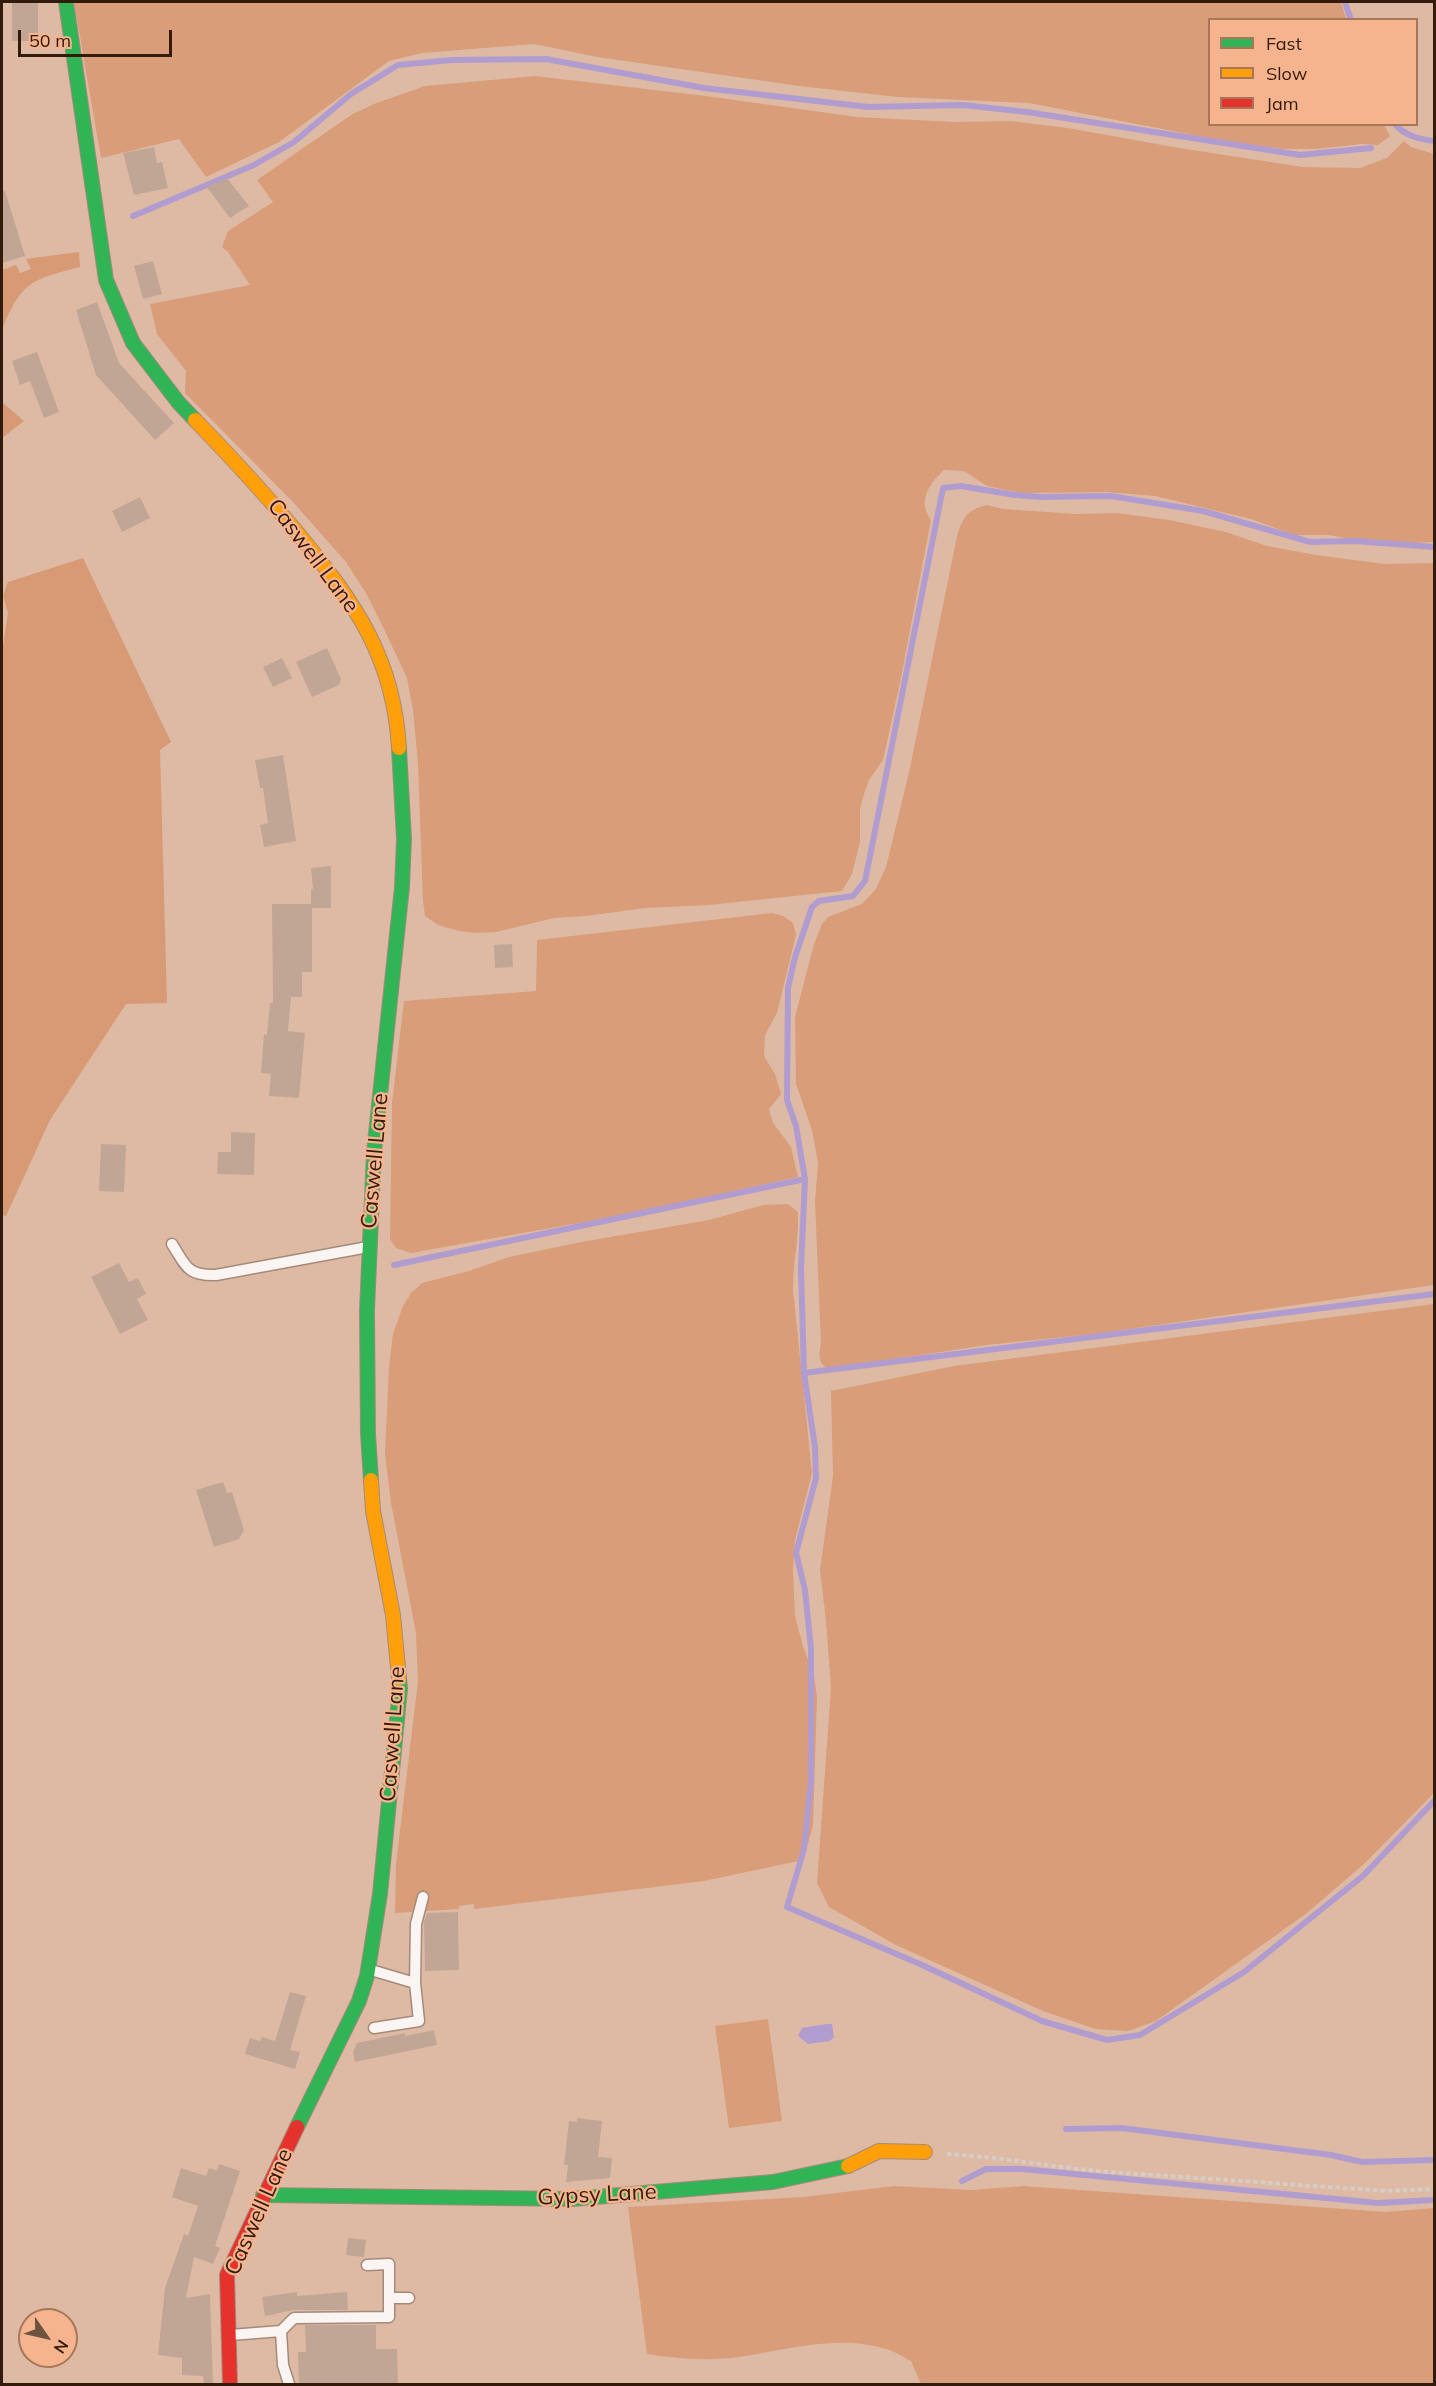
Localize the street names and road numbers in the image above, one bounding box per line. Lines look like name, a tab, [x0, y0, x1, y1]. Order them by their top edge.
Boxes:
street label: Caswell Lane	[262, 494, 364, 618]
street label: Caswell Lane	[356, 1092, 394, 1230]
street label: Caswell Lane	[375, 1665, 411, 1803]
street label: Caswell Lane	[219, 2145, 299, 2279]
street label: Gypsy Lane	[537, 2179, 657, 2211]

